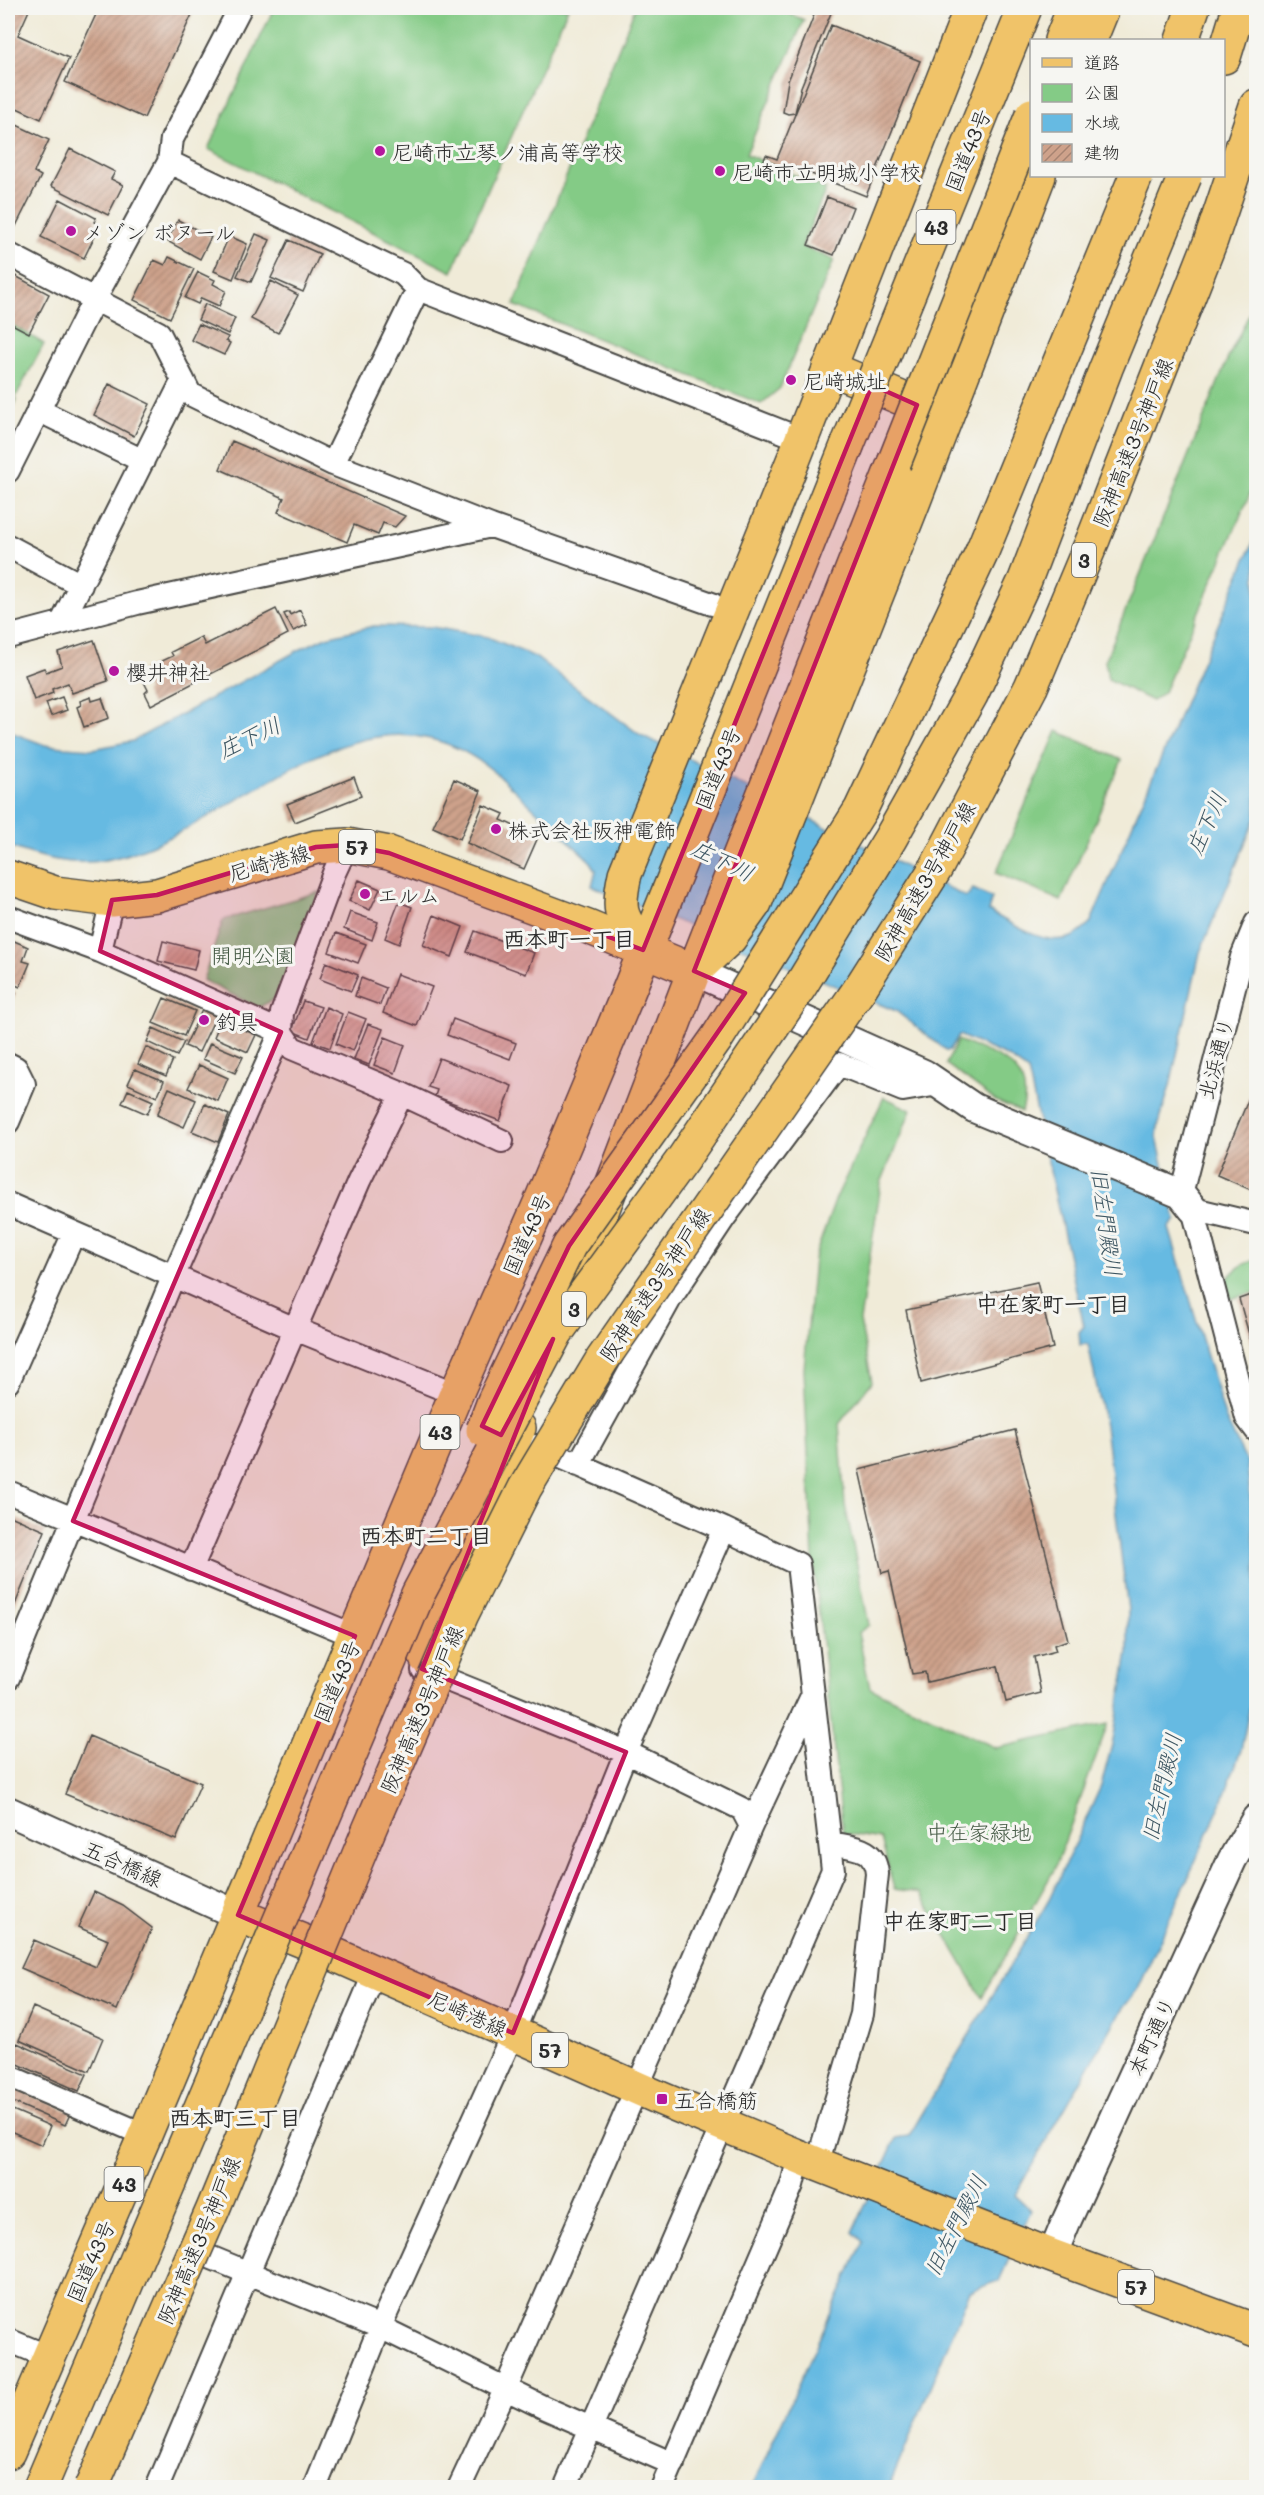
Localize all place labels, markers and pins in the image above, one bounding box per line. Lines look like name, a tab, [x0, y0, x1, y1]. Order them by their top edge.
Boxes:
place label: 尼崎市立琴ノ浦高等学校	[392, 138, 623, 165]
marker: 尼崎市立琴ノ浦高等学校	[373, 144, 387, 158]
place label: 尼崎市立明城小学校	[732, 158, 921, 185]
marker: 尼崎市立明城小学校	[713, 164, 727, 178]
place label: メゾン ボヌール	[83, 218, 235, 245]
marker: メゾン ボヌール	[64, 224, 78, 238]
place label: 尼﨑城址	[803, 367, 887, 394]
marker: 尼﨑城址	[784, 373, 798, 387]
place label: 櫻井神社	[126, 658, 210, 685]
marker: 櫻井神社	[107, 664, 121, 678]
place label: 株式会社阪神電飾	[508, 816, 676, 843]
marker: 株式会社阪神電飾	[489, 822, 503, 836]
place label: エルム	[377, 881, 440, 908]
marker: エルム	[358, 887, 372, 901]
place label: 釣具	[216, 1007, 258, 1034]
marker: 釣具	[197, 1013, 211, 1027]
place label: 五合橋筋	[674, 2086, 758, 2113]
marker: 五合橋筋	[655, 2092, 669, 2106]

